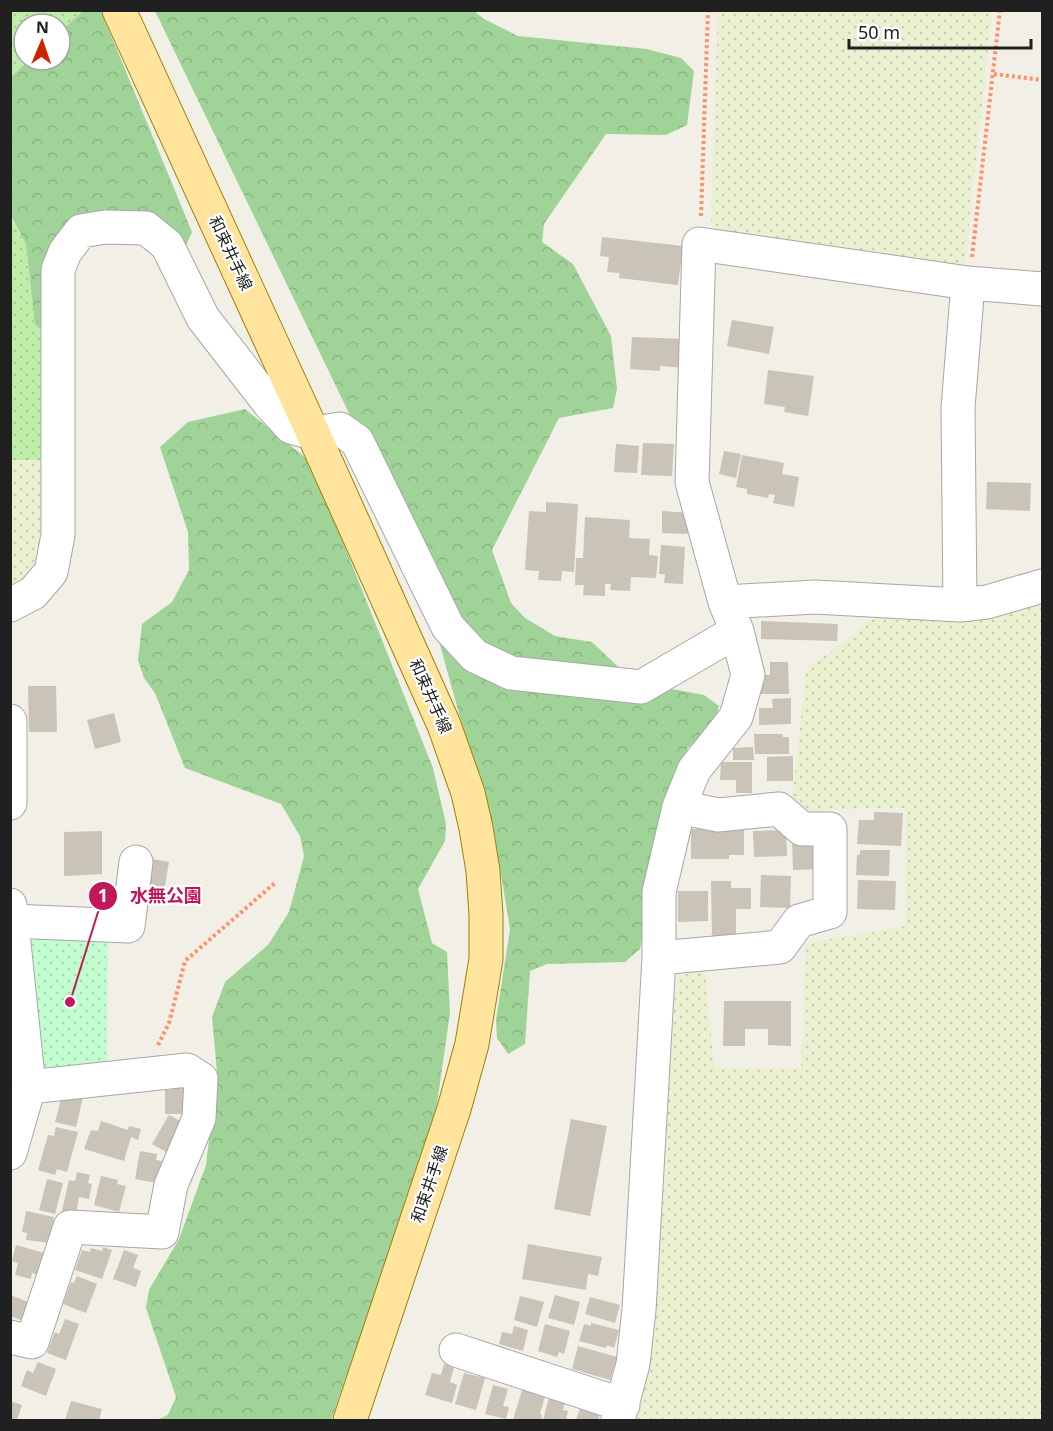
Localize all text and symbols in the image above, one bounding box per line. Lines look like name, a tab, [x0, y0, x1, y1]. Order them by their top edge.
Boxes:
north arrow	[12, 12, 72, 72]
scale bar	[849, 12, 1030, 50]
text: N	[36, 16, 49, 38]
text: 50 m	[858, 20, 900, 44]
street label: 和束井手線	[204, 212, 258, 294]
street label: 和束井手線	[405, 655, 457, 737]
callout: 水無公園	[88, 878, 214, 914]
text: 1	[98, 883, 108, 907]
text: 水無公園	[130, 883, 202, 907]
street label: 和束井手線	[406, 1143, 452, 1225]

